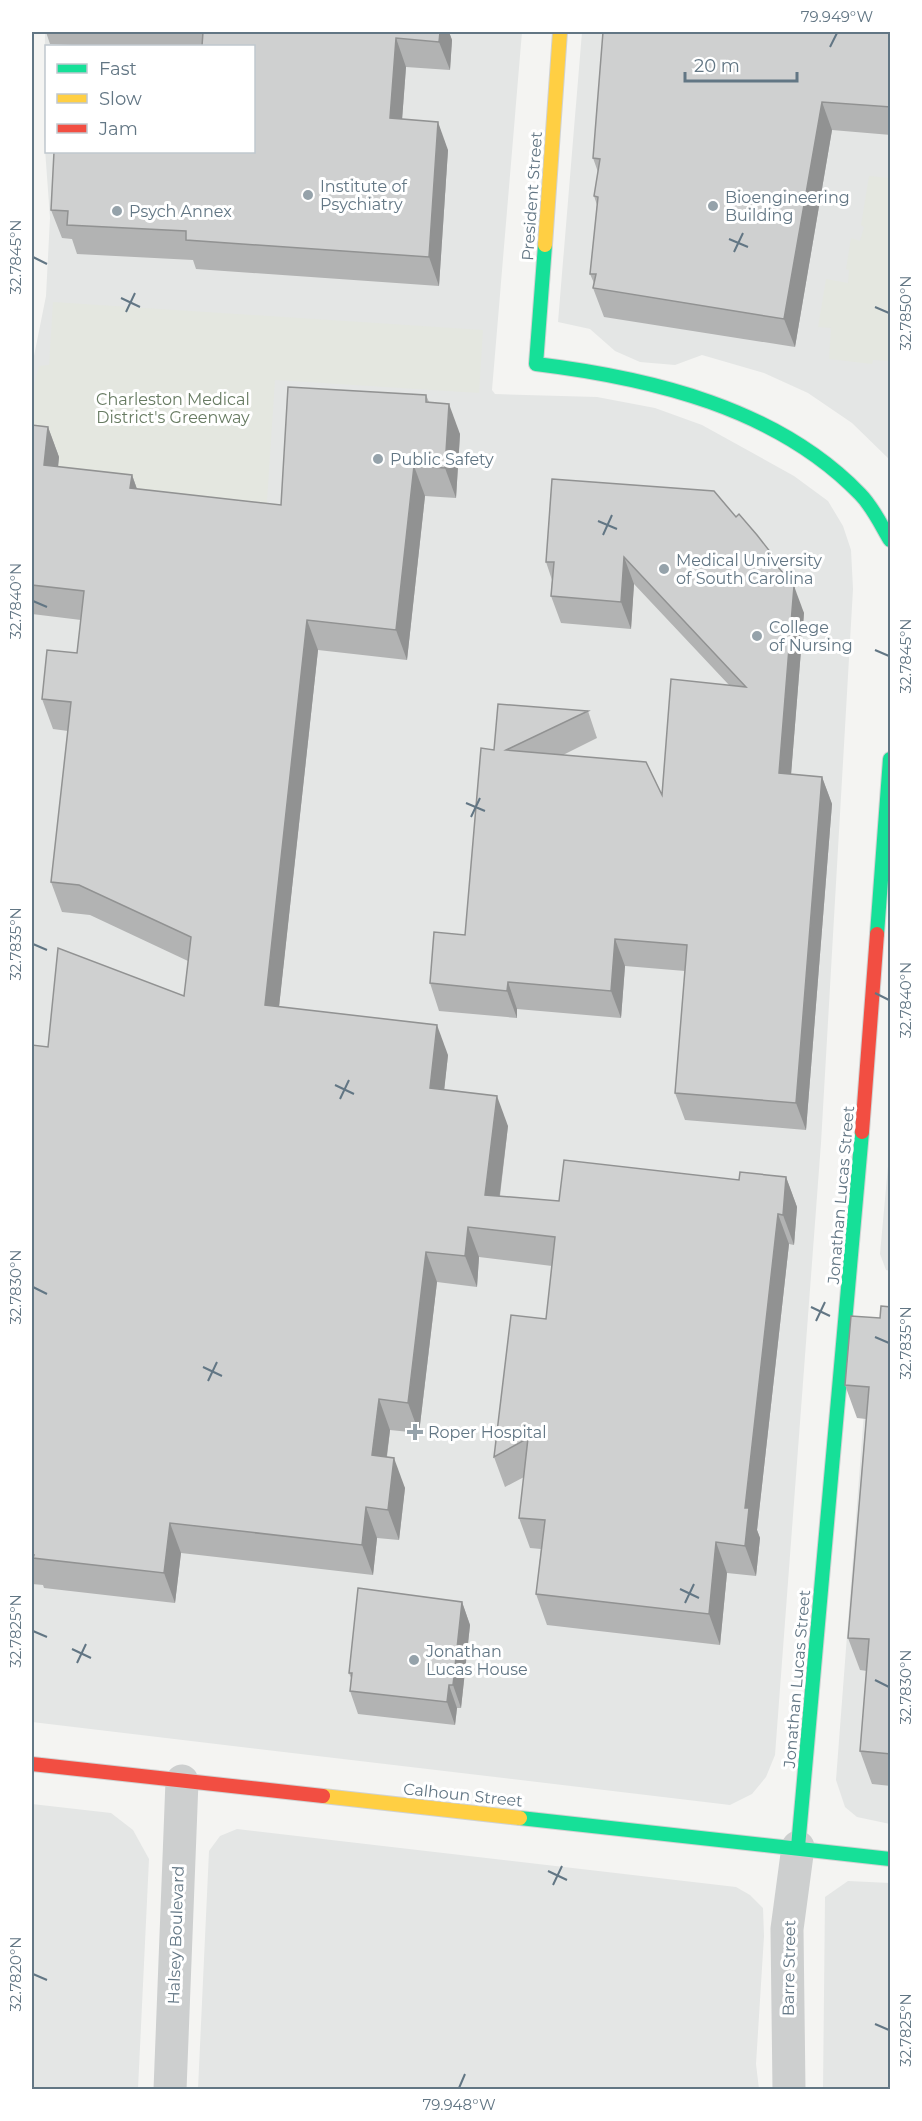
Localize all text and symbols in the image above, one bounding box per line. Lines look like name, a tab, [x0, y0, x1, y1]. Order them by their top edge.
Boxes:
text: 79.949°W	[801, 7, 874, 26]
legend	[45, 45, 255, 153]
scale bar	[685, 45, 798, 83]
text: 20 m	[694, 55, 740, 77]
text: Fast	[99, 58, 137, 80]
text: Slow	[99, 88, 142, 110]
text: Jam	[98, 118, 138, 140]
street label: President Street	[518, 130, 546, 261]
place label: Institute of Psychiatry	[320, 177, 407, 214]
marker: Institute of Psychiatry	[301, 188, 315, 202]
place label: Bioengineering Building	[725, 188, 850, 225]
marker: Bioengineering Building	[706, 199, 720, 213]
place label: Psych Annex	[129, 202, 232, 221]
marker: Psych Annex	[110, 204, 124, 218]
text: 32.7845°N	[6, 220, 25, 294]
text: 32.7850°N	[896, 275, 915, 351]
park label: Charleston Medical District's Greenway	[96, 390, 250, 427]
place label: Public Safety	[390, 450, 494, 469]
marker: Public Safety	[371, 452, 385, 466]
place label: Medical University of South Carolina	[676, 551, 822, 588]
marker: Medical University of South Carolina	[657, 562, 671, 576]
text: 32.7840°N	[6, 563, 25, 639]
place label: College of Nursing	[769, 618, 853, 655]
text: 32.7845°N	[896, 619, 915, 693]
marker: College of Nursing	[750, 629, 764, 643]
text: 32.7835°N	[6, 907, 25, 981]
text: 32.7840°N	[896, 962, 915, 1038]
street label: Jonathan Lucas Street	[824, 1105, 858, 1286]
text: 32.7830°N	[6, 1249, 25, 1325]
text: 32.7835°N	[896, 1306, 915, 1380]
marker: Roper Hospital	[406, 1423, 424, 1441]
place label: Roper Hospital	[428, 1423, 547, 1442]
street label: Jonathan Lucas Street	[780, 1589, 814, 1770]
text: 32.7825°N	[6, 1594, 25, 1668]
place label: Jonathan Lucas House	[425, 1642, 528, 1679]
text: 32.7830°N	[896, 1649, 915, 1725]
marker: Jonathan Lucas House	[407, 1653, 421, 1667]
street label: Calhoun Street	[402, 1779, 524, 1811]
street label: Halsey Boulevard	[164, 1865, 188, 2005]
street label: Barre Street	[779, 1919, 799, 2016]
text: 32.7820°N	[6, 1936, 25, 2012]
text: 32.7825°N	[896, 1993, 915, 2067]
text: 79.948°W	[422, 2095, 496, 2114]

